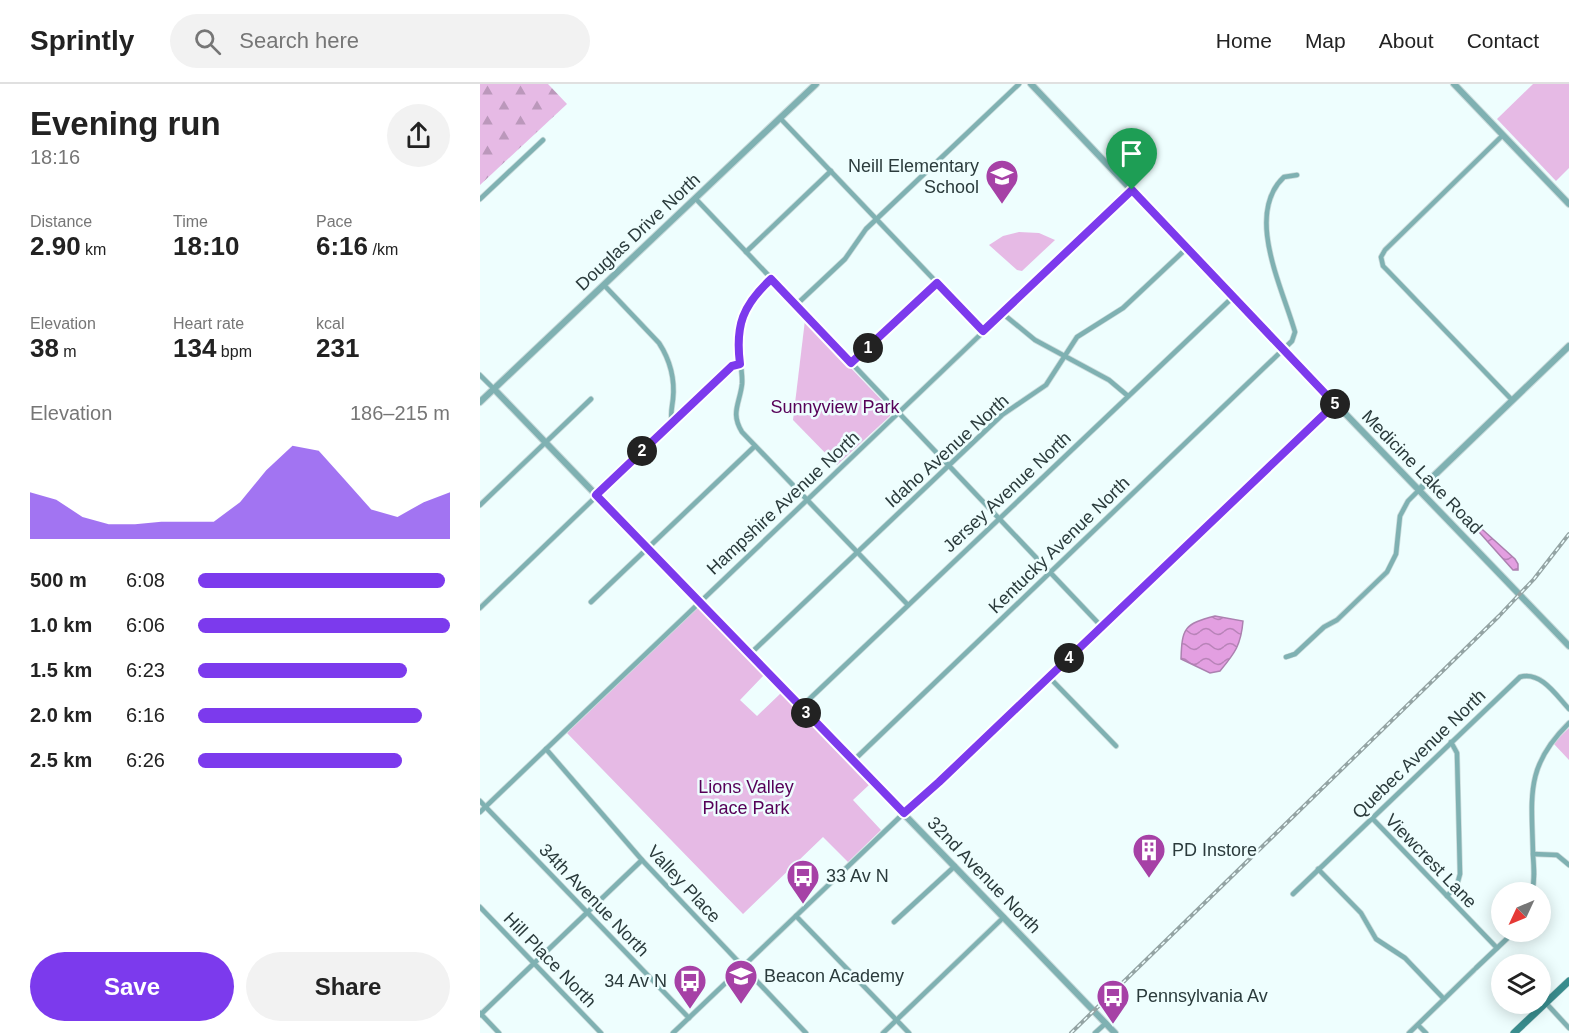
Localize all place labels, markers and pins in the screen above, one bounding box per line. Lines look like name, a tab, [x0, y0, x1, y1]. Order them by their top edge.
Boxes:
pin	[1106, 128, 1157, 190]
place label: Neill Elementary School	[848, 156, 979, 197]
school or university icon: Neill Elementary School	[984, 158, 1020, 205]
pin: 1	[853, 333, 883, 363]
pin: 5	[1320, 389, 1350, 419]
pin: 2	[627, 436, 657, 466]
pin: 4	[1054, 643, 1084, 673]
pin: 3	[791, 698, 821, 728]
building icon: PD Instore	[1131, 832, 1167, 879]
place label: PD Instore	[1172, 840, 1257, 860]
bus stop icon: 33 Av N	[785, 858, 821, 905]
place label: 33 Av N	[826, 866, 889, 886]
school or university icon: Beacon Academy	[723, 958, 759, 1005]
bus stop icon: 34 Av N	[672, 963, 708, 1010]
place label: Beacon Academy	[764, 966, 904, 986]
place label: 34 Av N	[604, 971, 667, 991]
bus stop icon: Pennsylvania Av	[1095, 978, 1131, 1025]
place label: Pennsylvania Av	[1136, 986, 1268, 1006]

